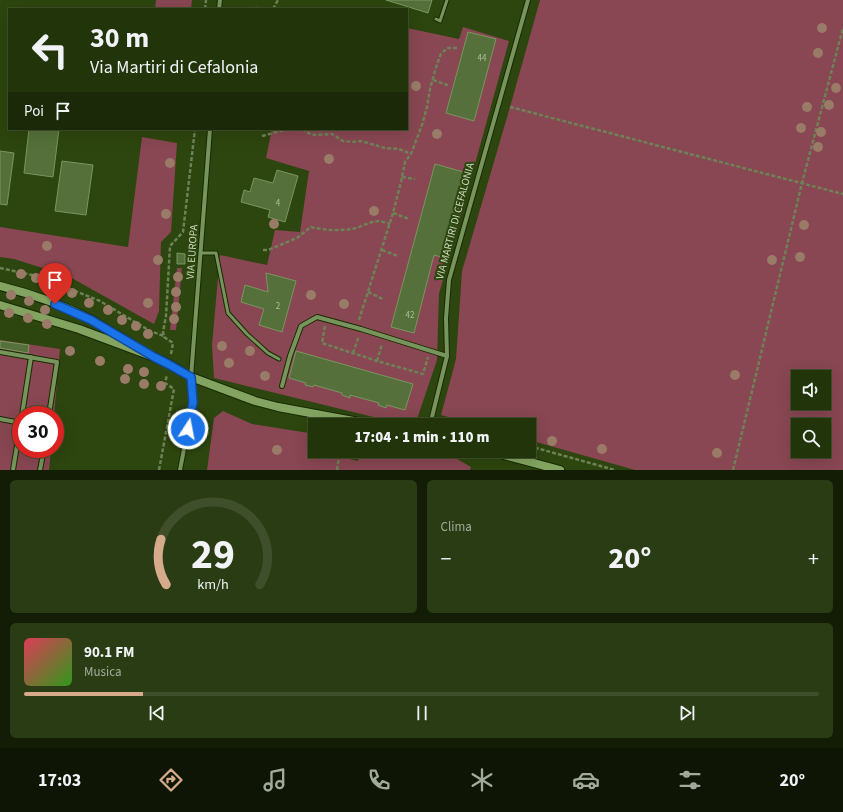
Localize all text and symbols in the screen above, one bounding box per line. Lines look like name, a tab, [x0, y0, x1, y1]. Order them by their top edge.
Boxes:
text: 30 m	[90, 18, 149, 58]
icon: left	[24, 24, 76, 76]
house number: 44	[478, 52, 487, 65]
text: Via Martiri di Cefalonia	[90, 55, 258, 80]
icon: arrive	[52, 100, 74, 122]
text: Poi	[24, 101, 44, 122]
street label: VIA MARTIRI DI CEFALONIA	[432, 161, 478, 281]
house number: 4	[276, 197, 281, 210]
street label: VIA EUROPA	[183, 224, 201, 280]
pin	[38, 263, 72, 304]
icon: arrive	[44, 269, 66, 291]
house number: 2	[276, 300, 281, 313]
house number: 42	[406, 309, 415, 322]
map controls	[791, 370, 831, 458]
button: sound	[791, 370, 831, 410]
speed limit sign: 30	[12, 406, 64, 458]
position arrow	[167, 408, 209, 450]
button: search	[791, 418, 831, 458]
text: 17:04 · 1 min · 110 m	[355, 427, 489, 448]
text: Clima	[441, 518, 472, 536]
text: 29	[191, 524, 235, 584]
text: 20°	[608, 537, 651, 580]
text: −	[441, 543, 451, 575]
text: +	[808, 543, 819, 575]
text: km/h	[197, 573, 229, 594]
text: 90.1 FM	[84, 642, 135, 663]
text: Musica	[84, 663, 122, 681]
icon: previous	[146, 702, 168, 724]
icon: pause	[411, 702, 433, 724]
icon: next	[676, 702, 698, 724]
icon: directions	[157, 766, 185, 794]
icon: music	[261, 766, 289, 794]
icon: phone	[365, 766, 393, 794]
icon: climate	[468, 766, 496, 794]
icon: car	[572, 766, 600, 794]
icon: filters	[676, 766, 704, 794]
text: 17:03	[38, 768, 81, 793]
text: 20°	[780, 768, 805, 793]

